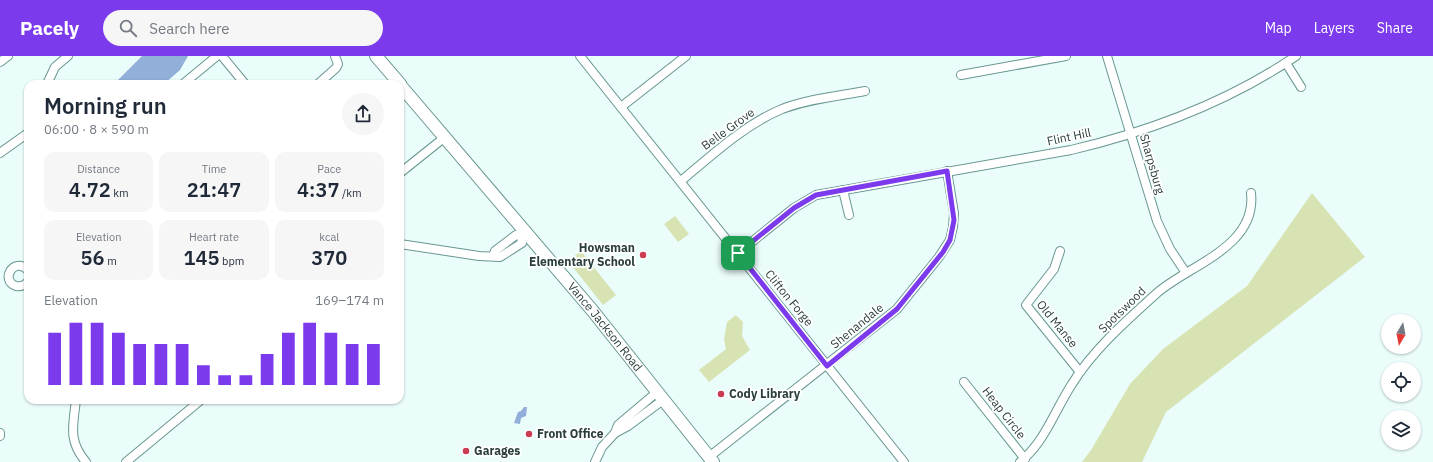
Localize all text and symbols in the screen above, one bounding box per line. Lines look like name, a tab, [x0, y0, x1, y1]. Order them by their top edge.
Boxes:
search box	[103, 10, 383, 46]
text: Pacely	[20, 16, 79, 40]
icon: search	[117, 17, 139, 39]
text: Search here	[149, 19, 230, 38]
text: Map	[1265, 19, 1292, 37]
text: Layers	[1314, 19, 1355, 37]
text: Share	[1377, 19, 1413, 37]
text: Morning run	[44, 91, 167, 120]
button: share	[342, 93, 384, 135]
street label: Belle Grove	[698, 104, 758, 153]
text: 06:00 · 8 × 590 m	[44, 121, 149, 138]
street label: Flint Hill	[1045, 125, 1092, 149]
street label: Sharpsburg	[1137, 132, 1168, 196]
text: Distance	[77, 162, 120, 176]
text: Time	[202, 162, 226, 176]
text: Pace	[317, 162, 341, 176]
text: 4.72	[69, 176, 111, 203]
text: 21:47	[187, 176, 241, 203]
text: 4:37	[297, 176, 339, 203]
text: km	[111, 186, 129, 200]
text: /km	[339, 186, 362, 200]
text: Elevation	[76, 230, 121, 244]
text: Heart rate	[189, 230, 239, 244]
text: kcal	[319, 230, 339, 244]
pin	[721, 236, 755, 270]
place label: Howsman Elementary School	[529, 240, 635, 269]
icon: arrive	[727, 242, 749, 264]
text: 56	[81, 244, 105, 271]
text: 145	[184, 244, 220, 271]
text: 370	[311, 244, 347, 271]
marker: Howsman Elementary School	[638, 250, 648, 260]
text: m	[105, 254, 117, 268]
text: bpm	[220, 254, 244, 268]
street label: Clifton Forge	[762, 266, 817, 329]
street label: Vance Jackson Road	[565, 279, 646, 374]
street label: Spotswood	[1095, 283, 1149, 336]
text: Elevation	[44, 292, 98, 309]
text: 169–174 m	[315, 292, 384, 309]
street label: Old Manse	[1034, 297, 1081, 351]
street label: Shenandale	[827, 300, 886, 351]
north arrow	[1381, 314, 1421, 354]
map controls	[1381, 314, 1421, 450]
button: locate	[1381, 362, 1421, 402]
street label: Heap Circle	[979, 384, 1030, 442]
place label: Cody Library	[729, 386, 801, 401]
marker: Cody Library	[716, 389, 726, 399]
button: layers	[1381, 410, 1421, 450]
place label: Front Office	[537, 426, 604, 441]
marker: Front Office	[524, 429, 534, 439]
place label: Garages	[474, 443, 520, 458]
marker: Garages	[461, 446, 471, 456]

